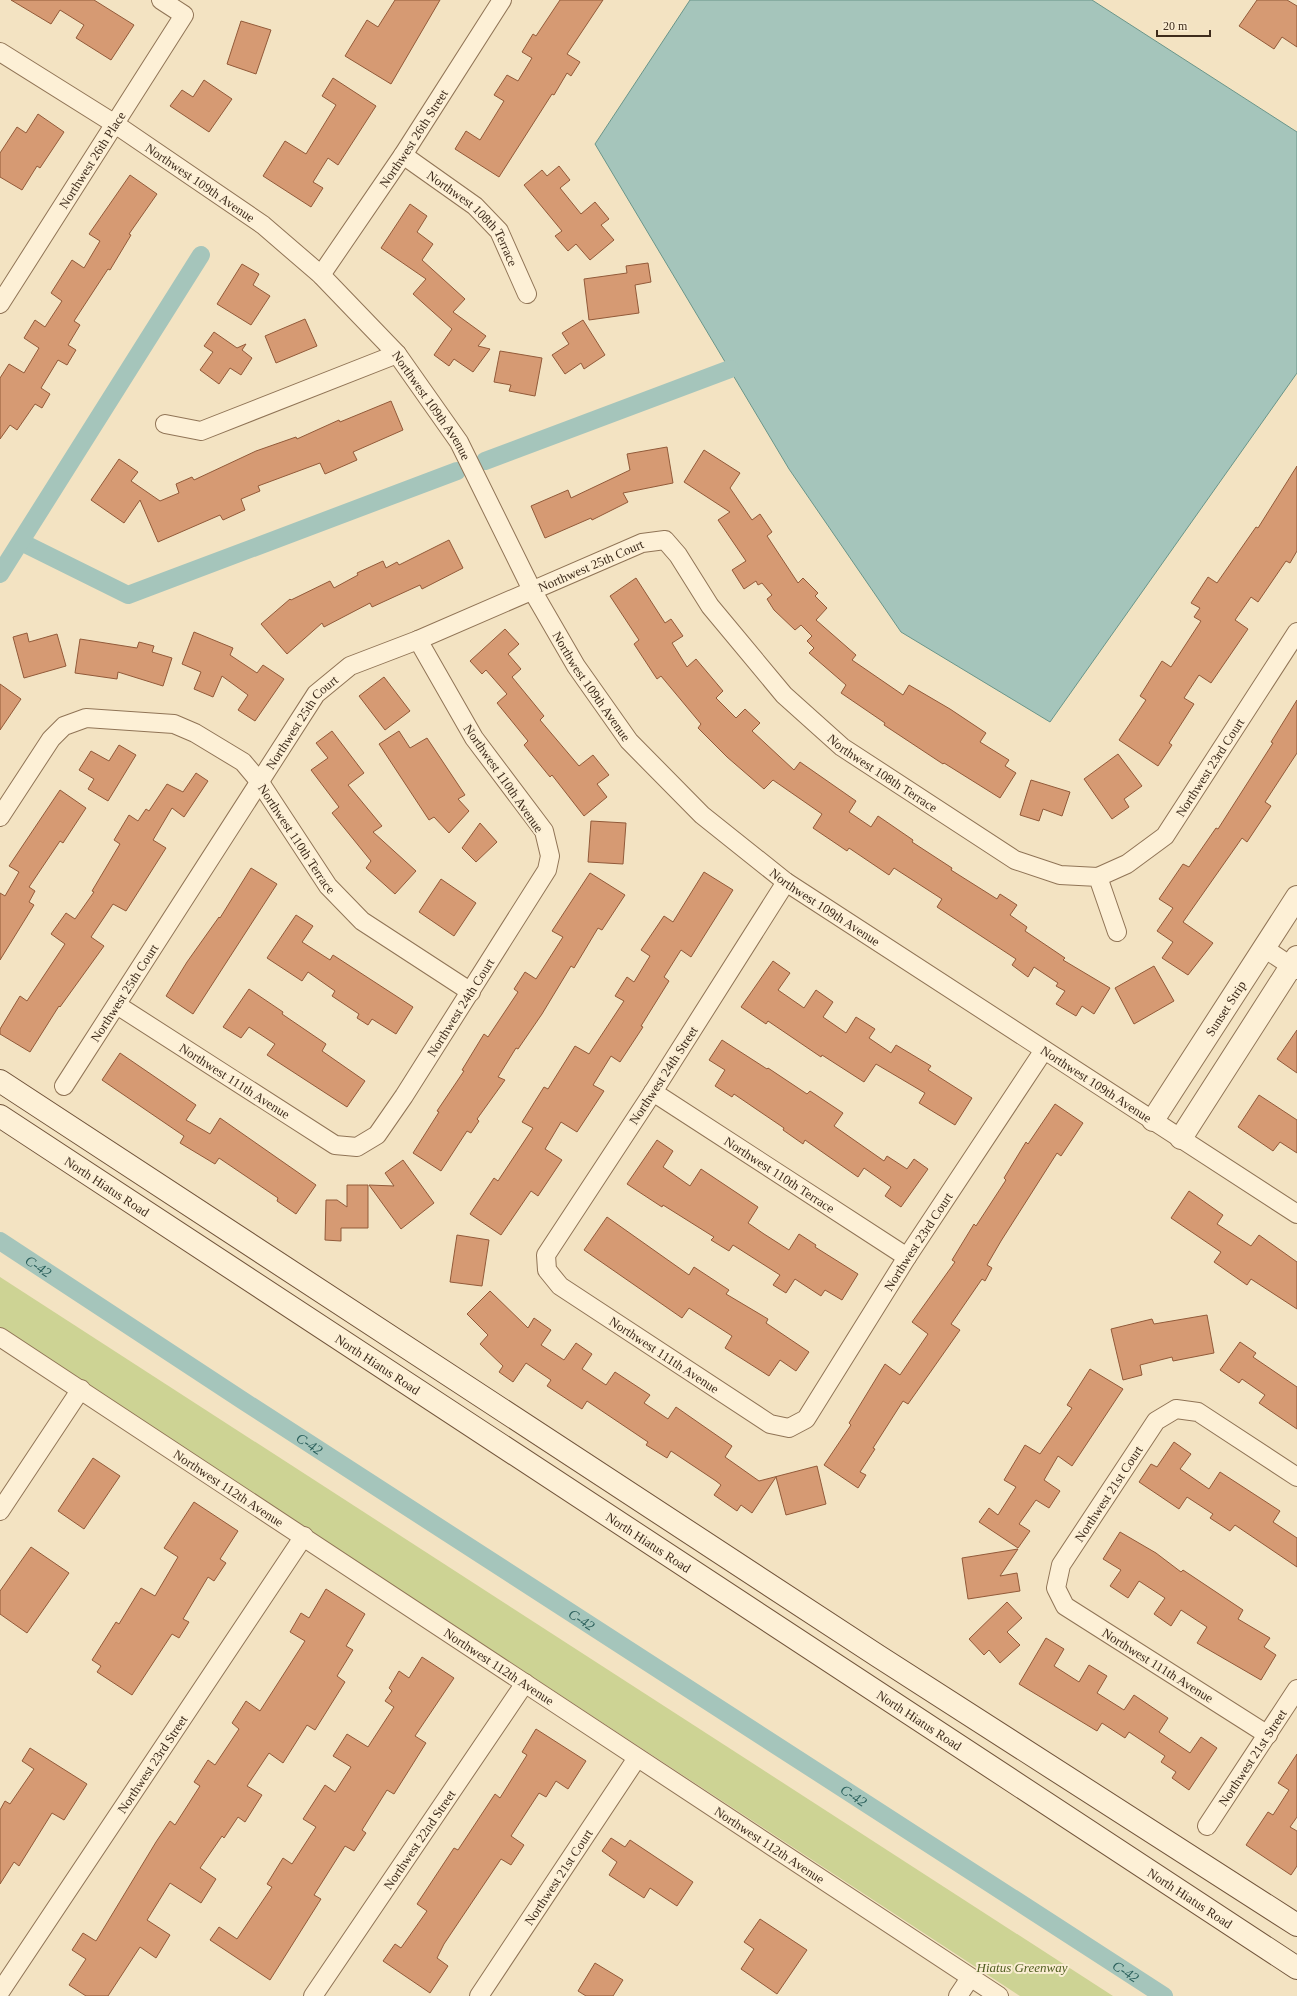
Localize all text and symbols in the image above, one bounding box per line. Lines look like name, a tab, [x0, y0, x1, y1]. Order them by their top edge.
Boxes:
scale bar	[1157, 12, 1210, 38]
text: 20 m	[1163, 19, 1188, 33]
street label: Northwest 26th Street	[376, 86, 451, 190]
street label: Northwest 26th Place	[56, 109, 129, 211]
street label: Northwest 109th Avenue	[142, 140, 258, 225]
street label: Northwest 108th Terrace	[424, 168, 521, 269]
street label: Northwest 109th Avenue	[389, 348, 474, 463]
street label: Northwest 25th Court	[536, 536, 646, 595]
street label: Northwest 109th Avenue	[549, 629, 634, 744]
street label: Northwest 25th Court	[263, 672, 341, 772]
street label: Northwest 23rd Court	[1173, 715, 1247, 819]
street label: Northwest 110th Avenue	[461, 721, 547, 835]
street label: Northwest 108th Terrace	[824, 731, 940, 815]
street label: Northwest 110th Terrace	[255, 781, 339, 897]
street label: Northwest 109th Avenue	[767, 865, 883, 949]
street label: Northwest 25th Court	[87, 941, 162, 1045]
street label: Northwest 24th Court	[424, 955, 497, 1059]
street label: Sunset Strip	[1202, 978, 1249, 1039]
street label: Northwest 24th Street	[626, 1023, 701, 1127]
street label: Northwest 111th Avenue	[177, 1040, 293, 1122]
street label: Northwest 109th Avenue	[1038, 1043, 1155, 1126]
street label: Northwest 110th Terrace	[721, 1133, 838, 1216]
street label: North Hiatus Road	[62, 1153, 152, 1220]
street label: Northwest 23rd Court	[881, 1189, 956, 1294]
water label: C-42	[22, 1253, 54, 1281]
street label: Northwest 111th Avenue	[606, 1313, 722, 1397]
street label: North Hiatus Road	[332, 1331, 423, 1398]
water label: C-42	[293, 1430, 325, 1458]
street label: Northwest 21st Court	[1072, 1442, 1146, 1545]
street label: Northwest 112th Avenue	[171, 1447, 286, 1530]
street label: North Hiatus Road	[603, 1509, 694, 1576]
water label: C-42	[566, 1606, 597, 1634]
street label: Northwest 112th Avenue	[441, 1625, 557, 1709]
street label: Northwest 111th Avenue	[1099, 1625, 1216, 1706]
street label: North Hiatus Road	[874, 1687, 965, 1754]
street label: Northwest 21st Street	[1215, 1706, 1290, 1809]
street label: Northwest 23rd Street	[114, 1712, 191, 1816]
water label: C-42	[838, 1782, 869, 1810]
street label: Northwest 22nd Street	[380, 1787, 459, 1892]
street label: Northwest 112th Avenue	[712, 1803, 827, 1887]
street label: Northwest 21st Court	[521, 1826, 596, 1928]
street label: North Hiatus Road	[1145, 1865, 1236, 1932]
water label: C-42	[1110, 1958, 1141, 1986]
park label: Hiatus Greenway	[976, 1960, 1068, 1975]

